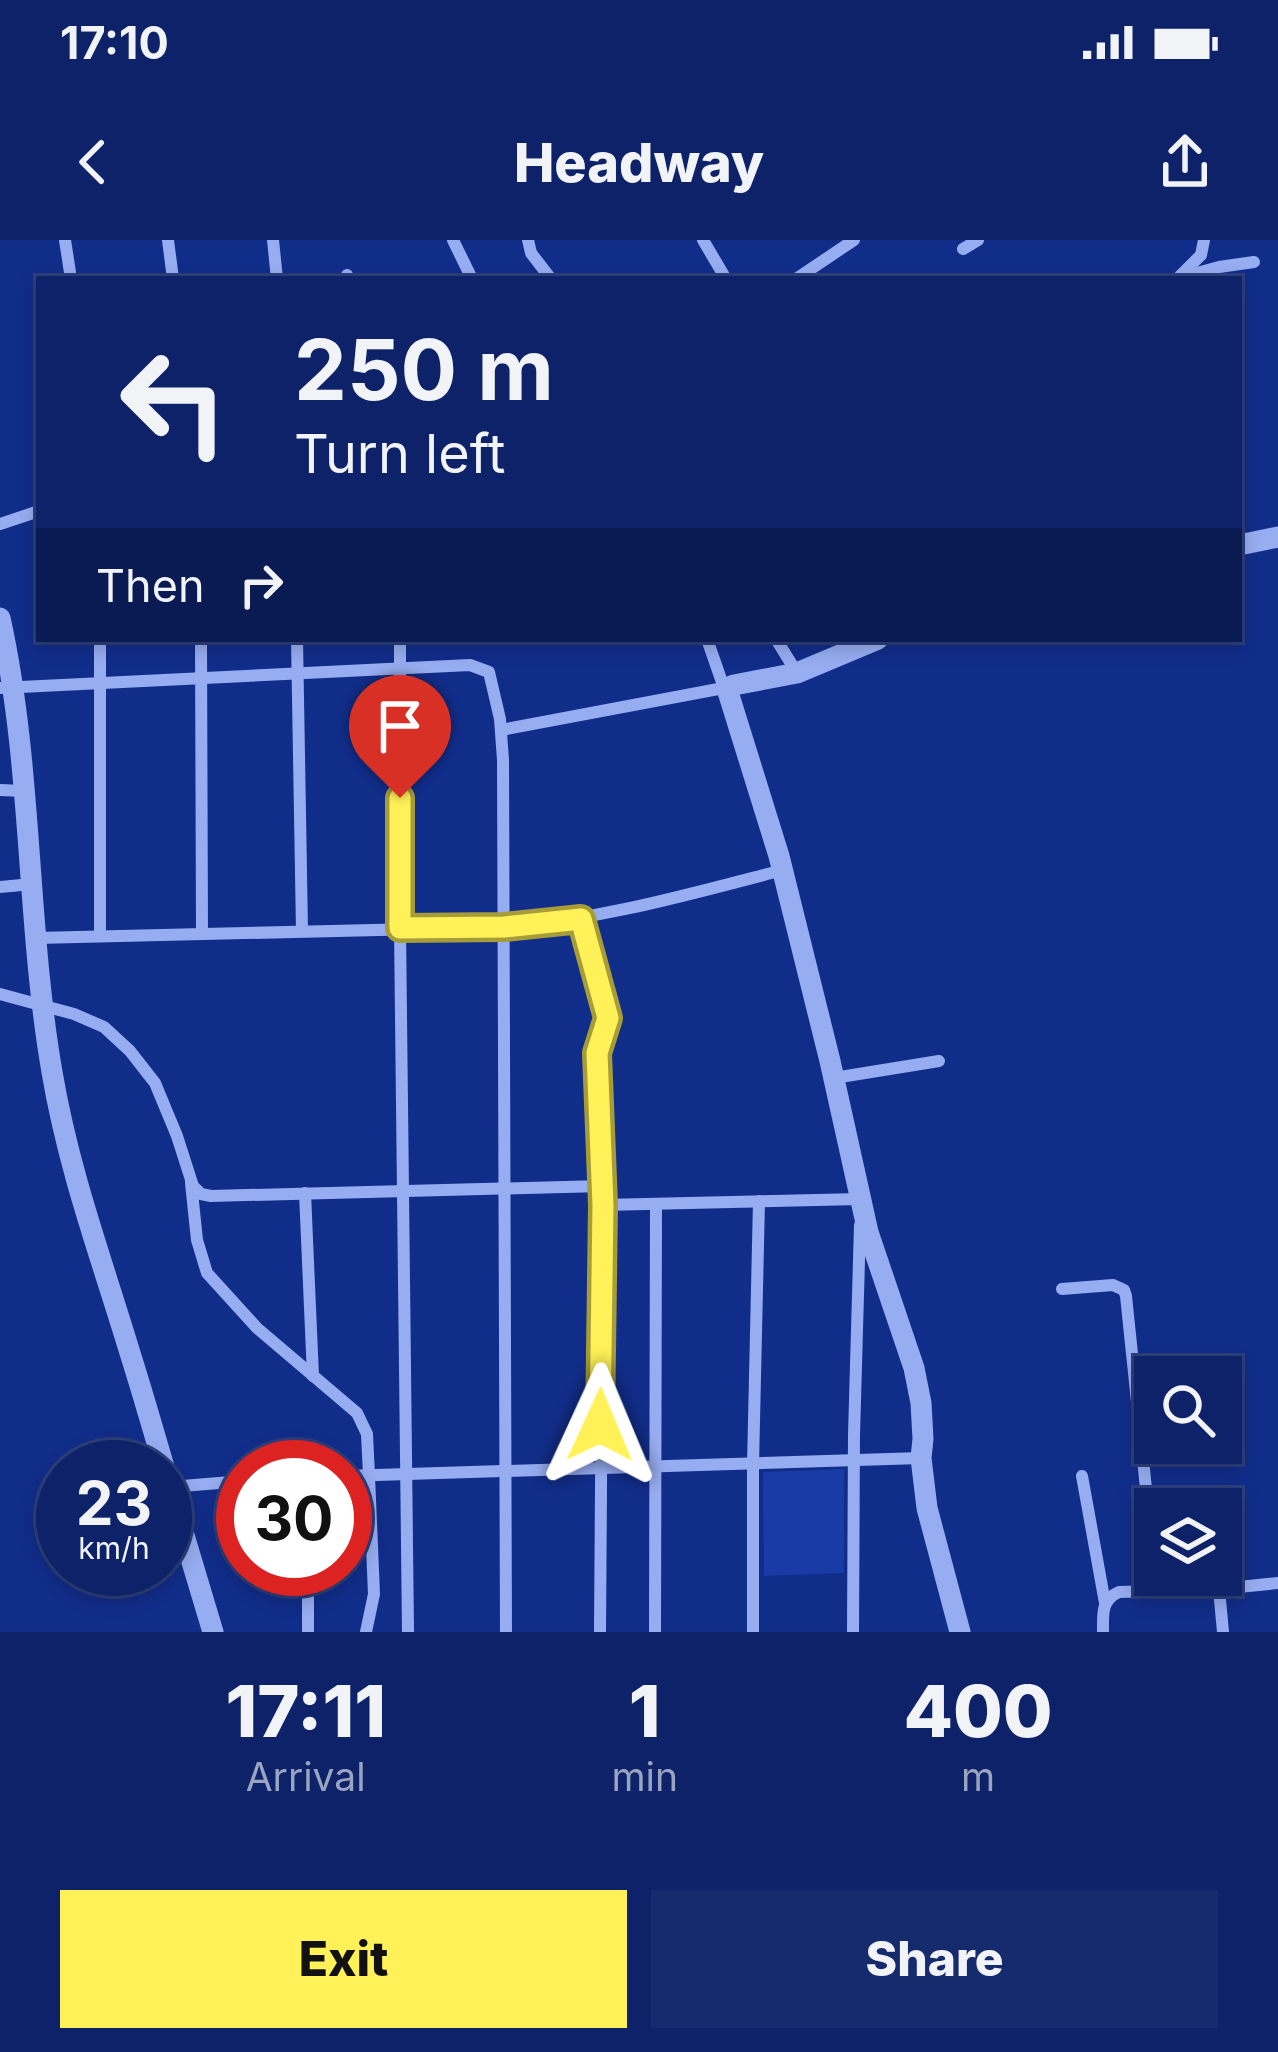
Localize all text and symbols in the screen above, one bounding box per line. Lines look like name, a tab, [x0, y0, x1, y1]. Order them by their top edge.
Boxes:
text: 17:10	[60, 15, 169, 70]
icon: back	[60, 129, 126, 195]
icon: share	[1152, 129, 1218, 195]
text: Headway	[514, 130, 764, 195]
text: 250 m	[294, 319, 554, 420]
icon: left	[96, 324, 252, 480]
text: Turn left	[294, 421, 505, 486]
icon: right	[228, 552, 294, 618]
text: Then	[96, 558, 204, 613]
pin	[349, 675, 451, 798]
icon: arrive	[367, 693, 433, 759]
map controls	[1134, 1356, 1242, 1596]
button: search	[1134, 1356, 1242, 1464]
position arrow	[537, 1362, 663, 1488]
speed limit sign: 30	[216, 1440, 372, 1596]
text: 23	[76, 1467, 152, 1539]
button: layers	[1134, 1488, 1242, 1596]
text: km/h	[78, 1530, 150, 1566]
text: 17:11	[225, 1667, 386, 1754]
text: 1	[629, 1667, 661, 1754]
text: 400	[903, 1667, 1053, 1754]
text: Arrival	[246, 1753, 366, 1800]
text: min	[611, 1753, 678, 1800]
text: m	[961, 1753, 995, 1800]
button: Exit	[60, 1890, 627, 2028]
button: Share	[651, 1890, 1218, 2028]

